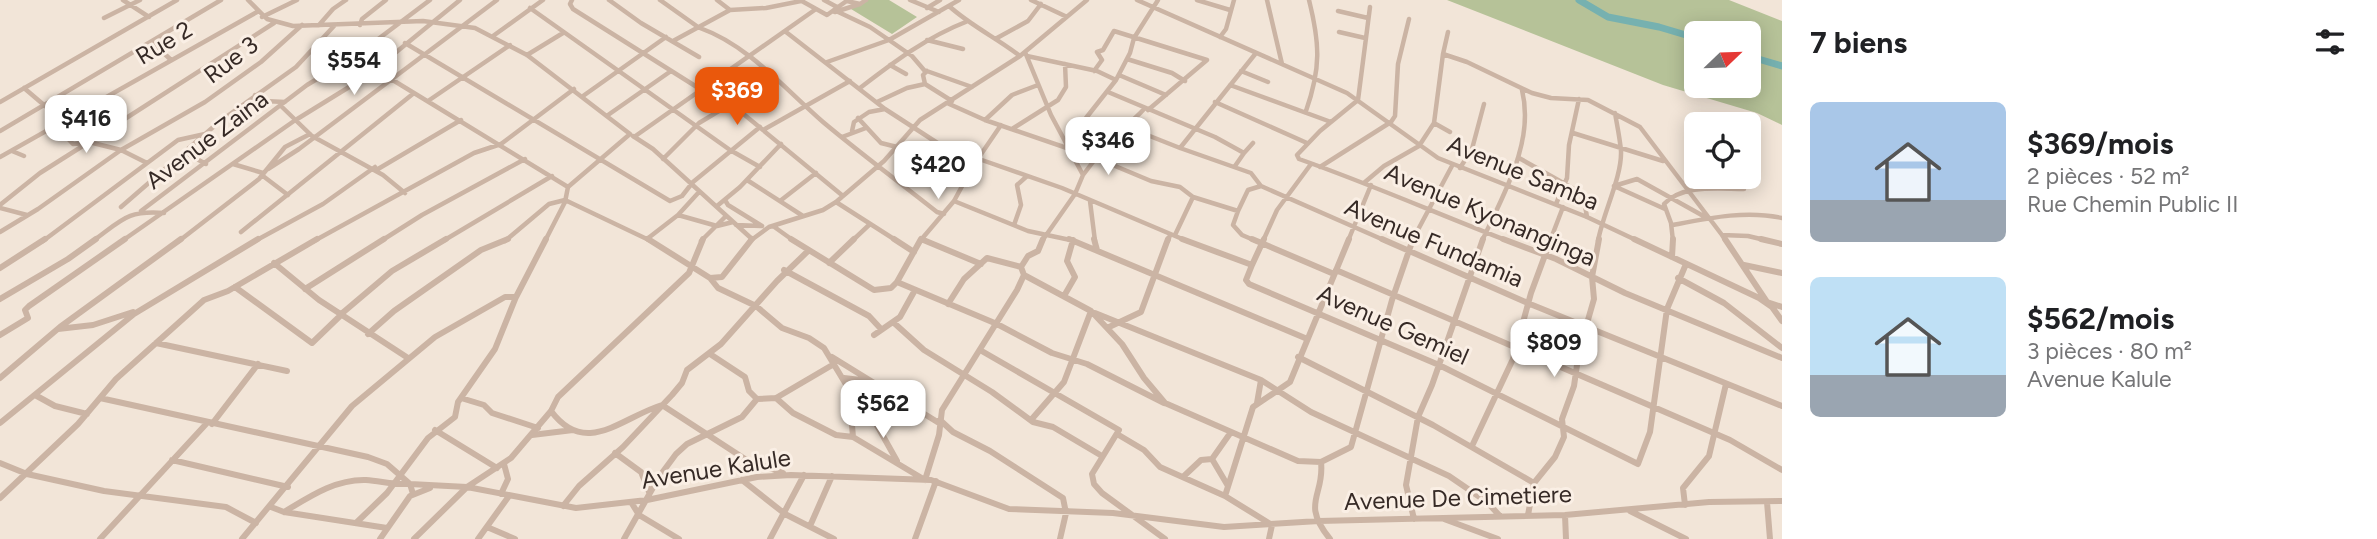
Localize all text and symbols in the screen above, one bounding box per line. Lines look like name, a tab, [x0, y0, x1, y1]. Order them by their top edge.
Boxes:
street label: Rue 2	[130, 14, 197, 71]
north arrow	[1684, 21, 1760, 98]
map controls	[1684, 21, 1761, 189]
icon: filters	[2311, 23, 2349, 61]
text: 7 biens	[1810, 24, 1907, 61]
street label: Rue 3	[198, 30, 264, 89]
pin: $554	[313, 38, 395, 97]
text: $554	[327, 46, 381, 74]
pin: $369	[696, 68, 778, 127]
text: $369	[711, 76, 763, 104]
street label: Avenue Zaina	[140, 84, 274, 195]
pin: $416	[45, 96, 127, 155]
text: $416	[61, 104, 111, 132]
button: locate	[1684, 112, 1761, 189]
pin: $346	[1067, 118, 1149, 177]
text: $369/mois	[2027, 125, 2174, 162]
text: $346	[1081, 126, 1135, 154]
street label: Avenue Samba	[1443, 129, 1603, 216]
icon: home	[1866, 130, 1950, 214]
pin: $420	[897, 142, 979, 201]
text: $420	[910, 150, 966, 178]
street label: Avenue Kyonanginga	[1380, 157, 1600, 272]
text: 2 pièces · 52 m²	[2027, 162, 2190, 190]
text: Rue Chemin Public II	[2027, 190, 2238, 218]
street label: Avenue Fundamia	[1341, 192, 1528, 293]
street label: Avenue Gemiel	[1313, 278, 1473, 371]
text: $562/mois	[2027, 300, 2174, 337]
icon: home	[1866, 305, 1950, 389]
pin: $809	[1513, 320, 1595, 379]
text: $809	[1526, 328, 1582, 356]
text: 3 pièces · 80 m²	[2027, 337, 2192, 365]
text: Avenue Kalule	[2027, 365, 2172, 393]
pin: $562	[842, 380, 924, 440]
text: $562	[857, 389, 909, 417]
street label: Avenue Kalule	[639, 442, 793, 495]
street label: Avenue De Cimetiere	[1344, 479, 1572, 516]

